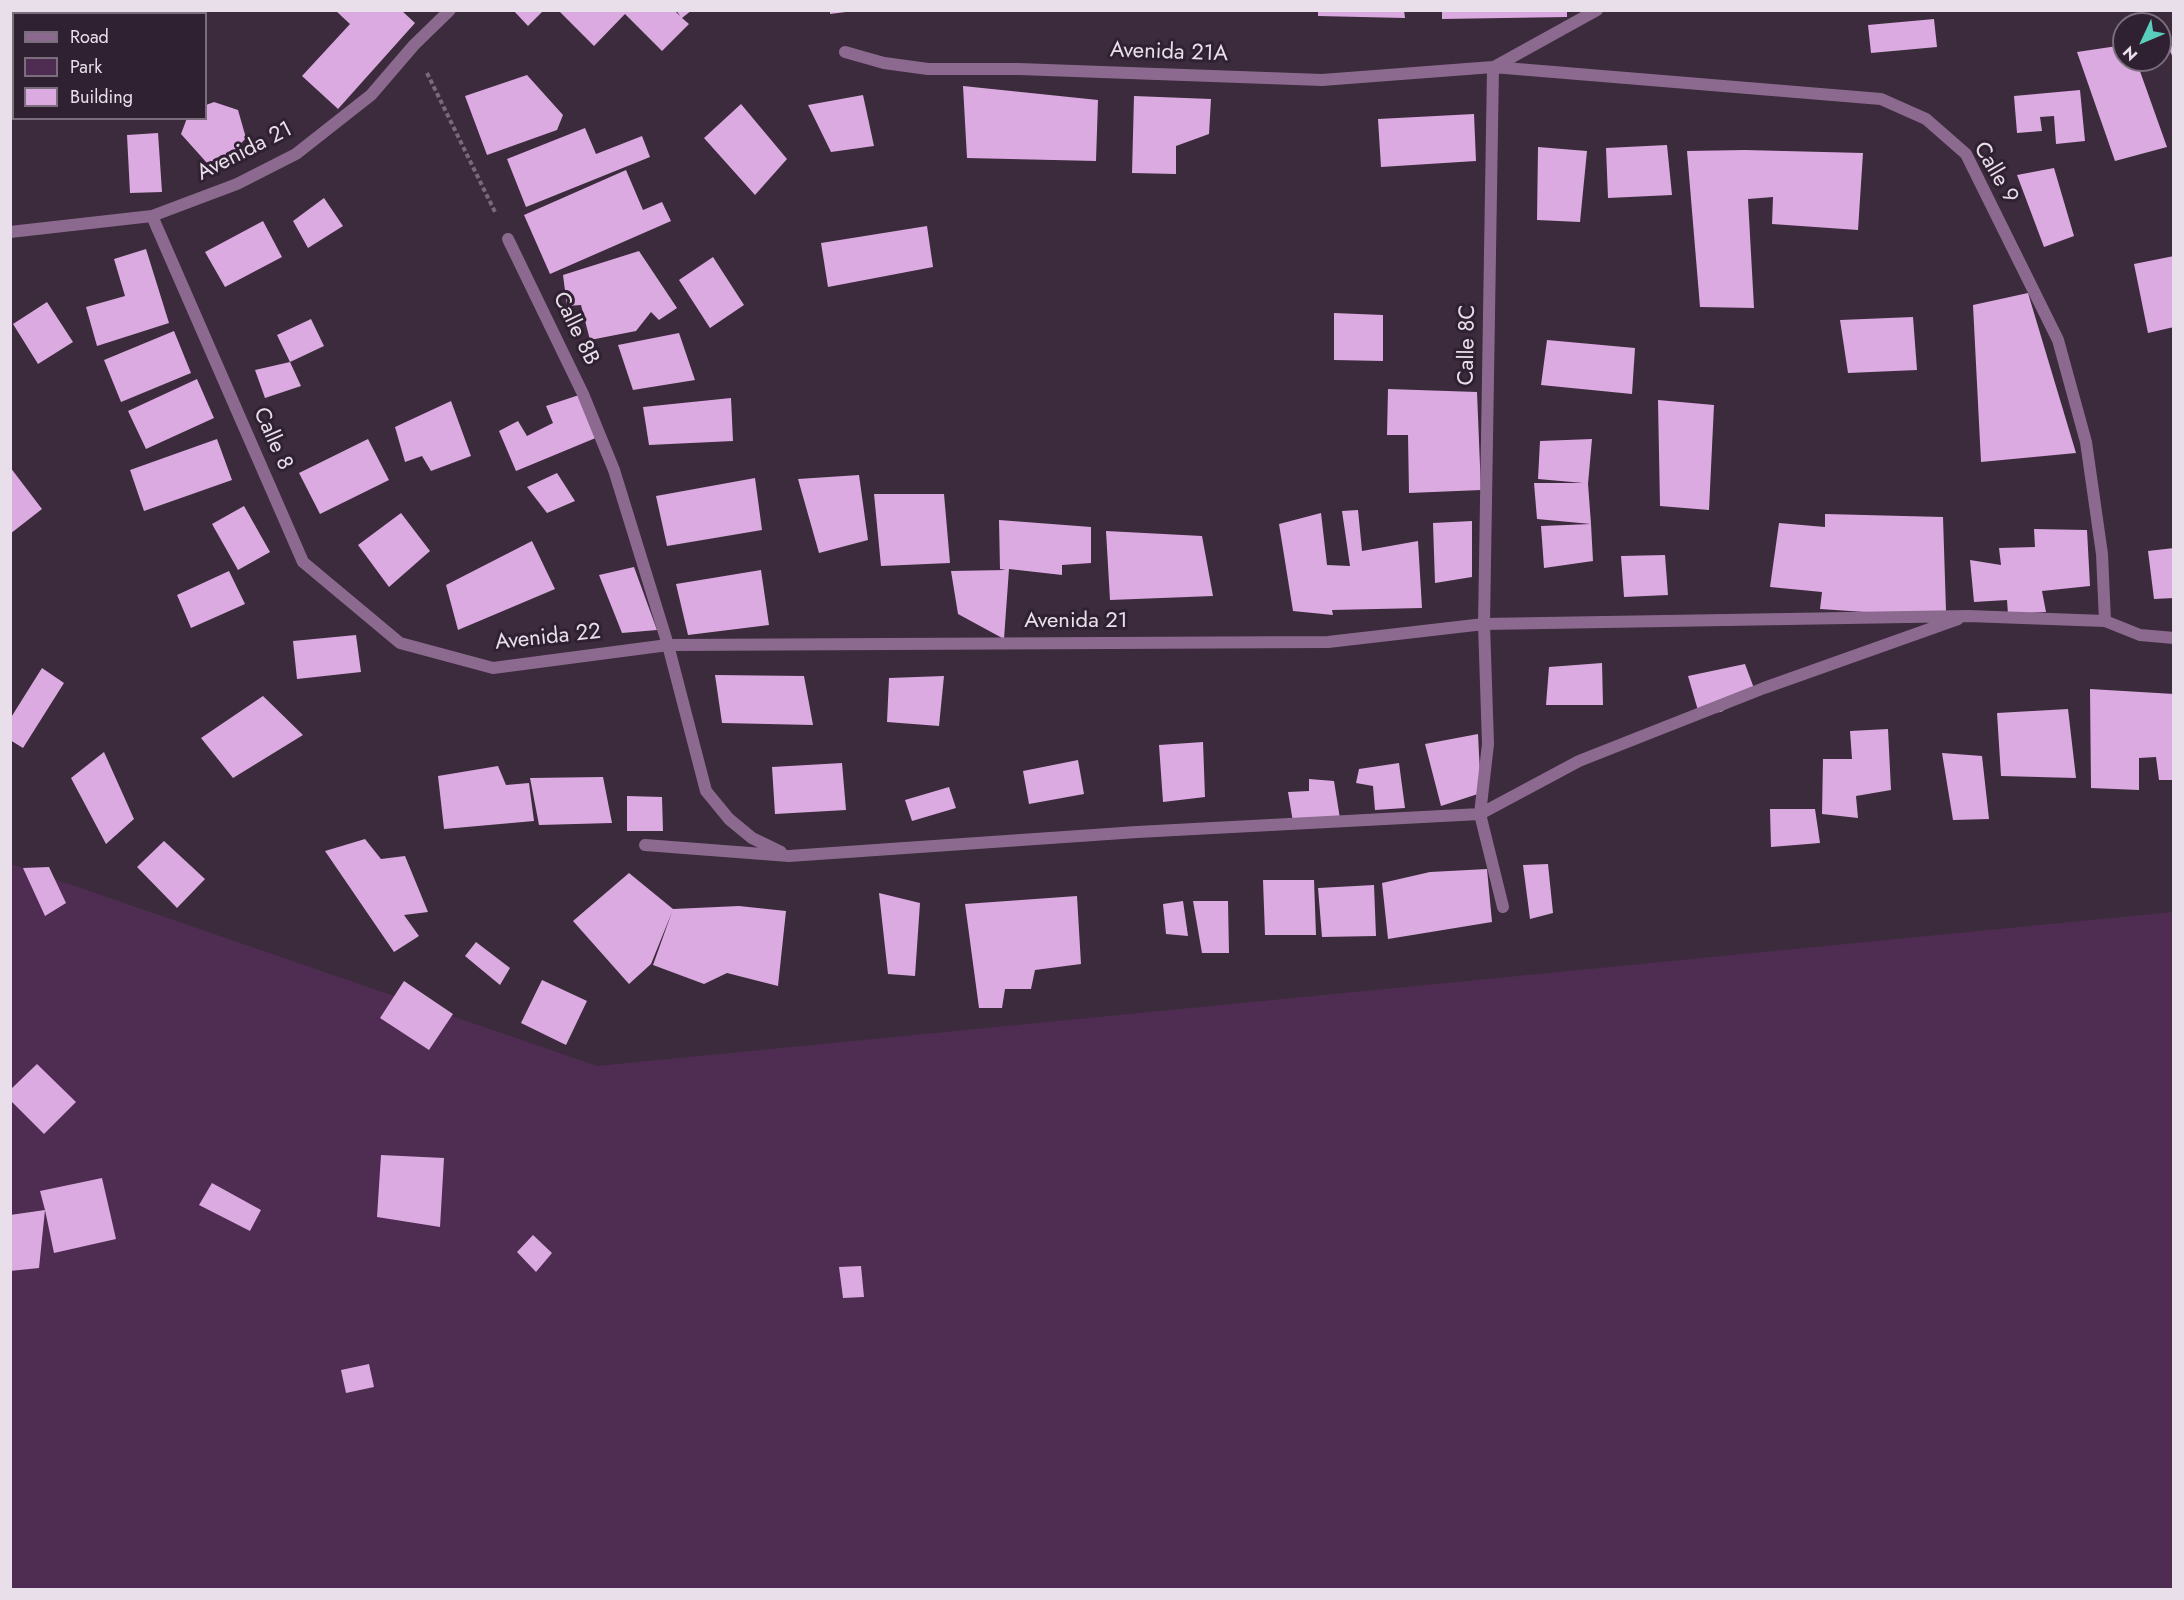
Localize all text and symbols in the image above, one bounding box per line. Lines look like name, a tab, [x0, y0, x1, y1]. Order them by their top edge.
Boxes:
legend	[12, 12, 207, 120]
north arrow	[2112, 12, 2172, 72]
text: Road	[70, 24, 109, 50]
street label: Avenida 21A	[1110, 38, 1228, 68]
text: N	[2117, 41, 2143, 66]
text: Park	[70, 54, 102, 80]
text: Building	[70, 84, 133, 110]
street label: Avenida 21	[193, 117, 297, 187]
street label: Calle 9	[1967, 138, 2023, 208]
street label: Calle 8B	[546, 288, 604, 370]
street label: Calle 8C	[1454, 304, 1482, 386]
street label: Calle 8	[247, 404, 297, 474]
street label: Avenida 21	[1024, 609, 1128, 635]
street label: Avenida 22	[494, 619, 602, 657]

